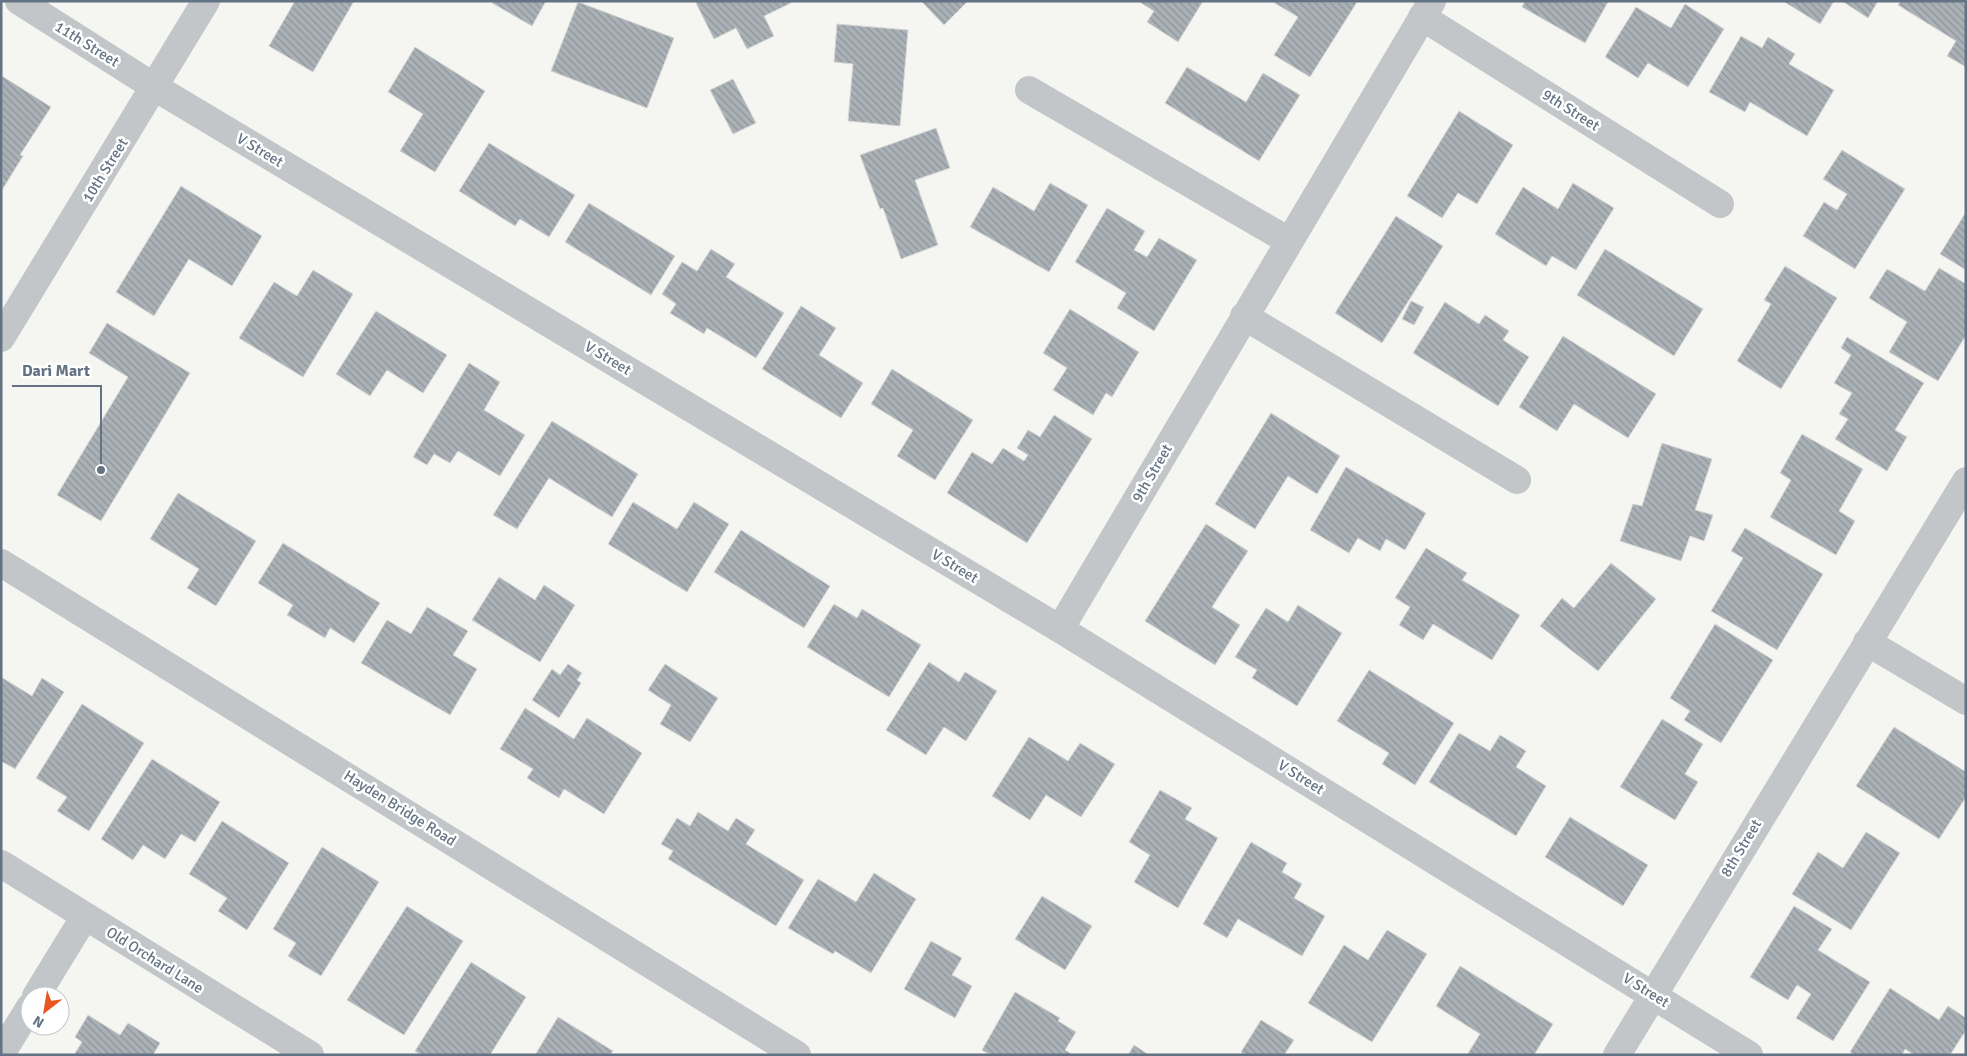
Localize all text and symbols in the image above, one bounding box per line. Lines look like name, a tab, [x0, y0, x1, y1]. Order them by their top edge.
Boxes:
street label: 11th Street	[52, 17, 122, 71]
street label: 9th Street	[1539, 85, 1603, 135]
street label: V Street	[234, 129, 286, 171]
street label: 10th Street	[78, 135, 132, 205]
street label: V Street	[582, 337, 634, 379]
callout: Dari Mart	[12, 355, 101, 386]
text: Dari Mart	[22, 361, 90, 381]
street label: 9th Street	[1128, 441, 1176, 505]
street label: V Street	[929, 545, 981, 587]
street label: V Street	[1275, 756, 1327, 798]
street label: Hayden Bridge Road	[341, 766, 459, 850]
street label: 8th Street	[1717, 816, 1765, 880]
street label: Old Orchard Lane	[103, 923, 207, 997]
street label: V Street	[1620, 969, 1672, 1011]
north arrow	[20, 986, 70, 1036]
text: N	[30, 1012, 47, 1032]

